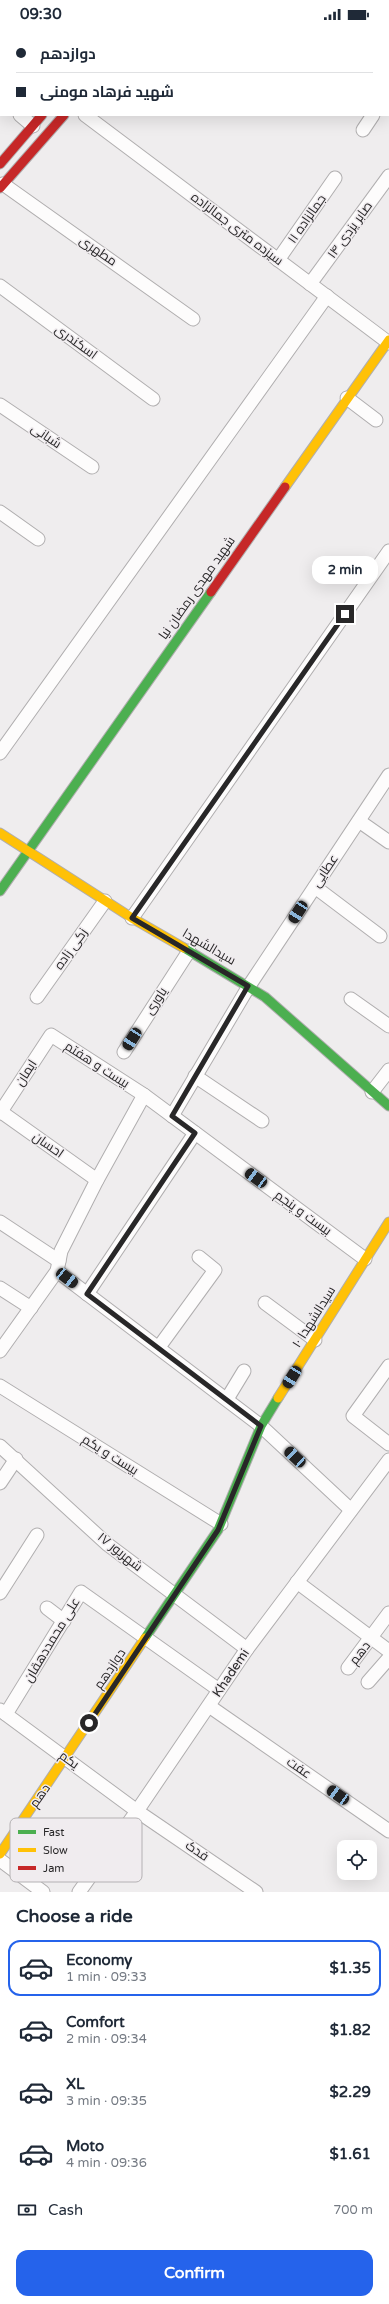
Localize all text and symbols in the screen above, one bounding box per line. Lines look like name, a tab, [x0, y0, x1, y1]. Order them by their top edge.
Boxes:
text: 09:30	[20, 5, 62, 23]
text: دوازدهم	[40, 45, 96, 63]
text: شهید فرهاد مومنی	[40, 83, 174, 101]
street label: سیزده متری جمالزاده	[188, 189, 286, 269]
street label: جمالزاده ۱۱	[284, 191, 330, 247]
street label: صابر یزدی ۱۴	[324, 198, 376, 262]
street label: مطهری	[76, 232, 120, 270]
street label: اسکندری	[52, 321, 100, 363]
street label: شبانی	[28, 420, 64, 452]
street label: شهید مهدی رمضان نیا	[155, 533, 239, 643]
callout: 2 min	[312, 556, 378, 584]
text: 2 min	[328, 562, 362, 578]
route end	[336, 605, 354, 623]
street label: عطایی	[308, 852, 342, 890]
car	[286, 899, 310, 925]
street label: زکی زاده	[51, 925, 91, 973]
street label: سیدالشهدا	[180, 925, 238, 969]
street label: یاوری	[141, 984, 171, 1018]
car	[120, 1026, 144, 1052]
street label: بیست و هفتم	[61, 1038, 132, 1093]
street label: ایمان	[12, 1057, 40, 1089]
street label: احسان	[29, 1129, 67, 1161]
car	[243, 1166, 269, 1190]
street label: بیست و پنجم	[271, 1187, 335, 1240]
car	[54, 1266, 80, 1290]
street label: سیدالشهدا ۱۰	[289, 1283, 339, 1351]
car	[281, 1364, 303, 1390]
street label: بیست و یکم	[78, 1431, 141, 1479]
car	[282, 1444, 308, 1470]
street label: ۱۷ شهریور	[94, 1529, 146, 1575]
street label: علی محمددهقان	[20, 1595, 84, 1685]
street label: دهم	[346, 1638, 375, 1668]
street label: دوازدهم	[91, 1646, 130, 1693]
street label: Khademi	[209, 1646, 253, 1700]
route start	[80, 1714, 98, 1732]
street label: یکم	[55, 1747, 82, 1774]
street label: عفت	[284, 1754, 314, 1782]
street label: دهم	[26, 1781, 55, 1811]
car	[325, 1783, 351, 1807]
legend	[10, 1818, 142, 1882]
text: Fast	[43, 1826, 64, 1839]
street label: فدک	[182, 1837, 212, 1865]
map controls	[337, 1840, 377, 1880]
button: locate	[337, 1840, 377, 1880]
text: Slow	[43, 1844, 68, 1857]
text: Jam	[43, 1862, 64, 1875]
text: Choose a ride	[16, 1905, 133, 1927]
icon: car	[18, 1950, 54, 1986]
text: Economy	[66, 1951, 132, 1969]
text: $1.35	[330, 1959, 371, 1977]
text: 1 min · 09:33	[66, 1969, 147, 1985]
icon: car	[18, 2012, 54, 2048]
text: Comfort	[66, 2013, 125, 2031]
text: $1.82	[330, 2021, 371, 2039]
text: 2 min · 09:34	[66, 2031, 147, 2047]
icon: car	[18, 2074, 54, 2110]
text: XL	[66, 2075, 85, 2093]
text: $2.29	[330, 2083, 371, 2101]
text: 3 min · 09:35	[66, 2093, 147, 2109]
icon: car	[18, 2136, 54, 2172]
text: Moto	[66, 2137, 104, 2155]
text: $1.61	[330, 2145, 371, 2163]
text: 4 min · 09:36	[66, 2155, 147, 2171]
icon: cash	[16, 2199, 38, 2221]
text: Cash	[48, 2201, 83, 2219]
text: 700 m	[333, 2202, 373, 2218]
button: Confirm	[16, 2250, 373, 2296]

